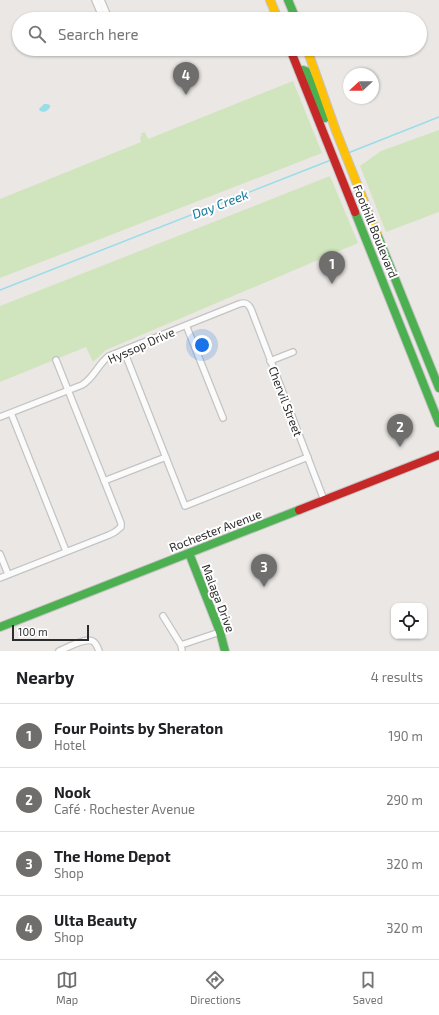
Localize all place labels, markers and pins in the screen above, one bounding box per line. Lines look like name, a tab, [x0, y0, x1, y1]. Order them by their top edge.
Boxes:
pin: 4	[173, 62, 199, 95]
pin: 1	[319, 251, 345, 284]
pin: 2	[387, 414, 413, 447]
pin: 3	[251, 554, 277, 587]

